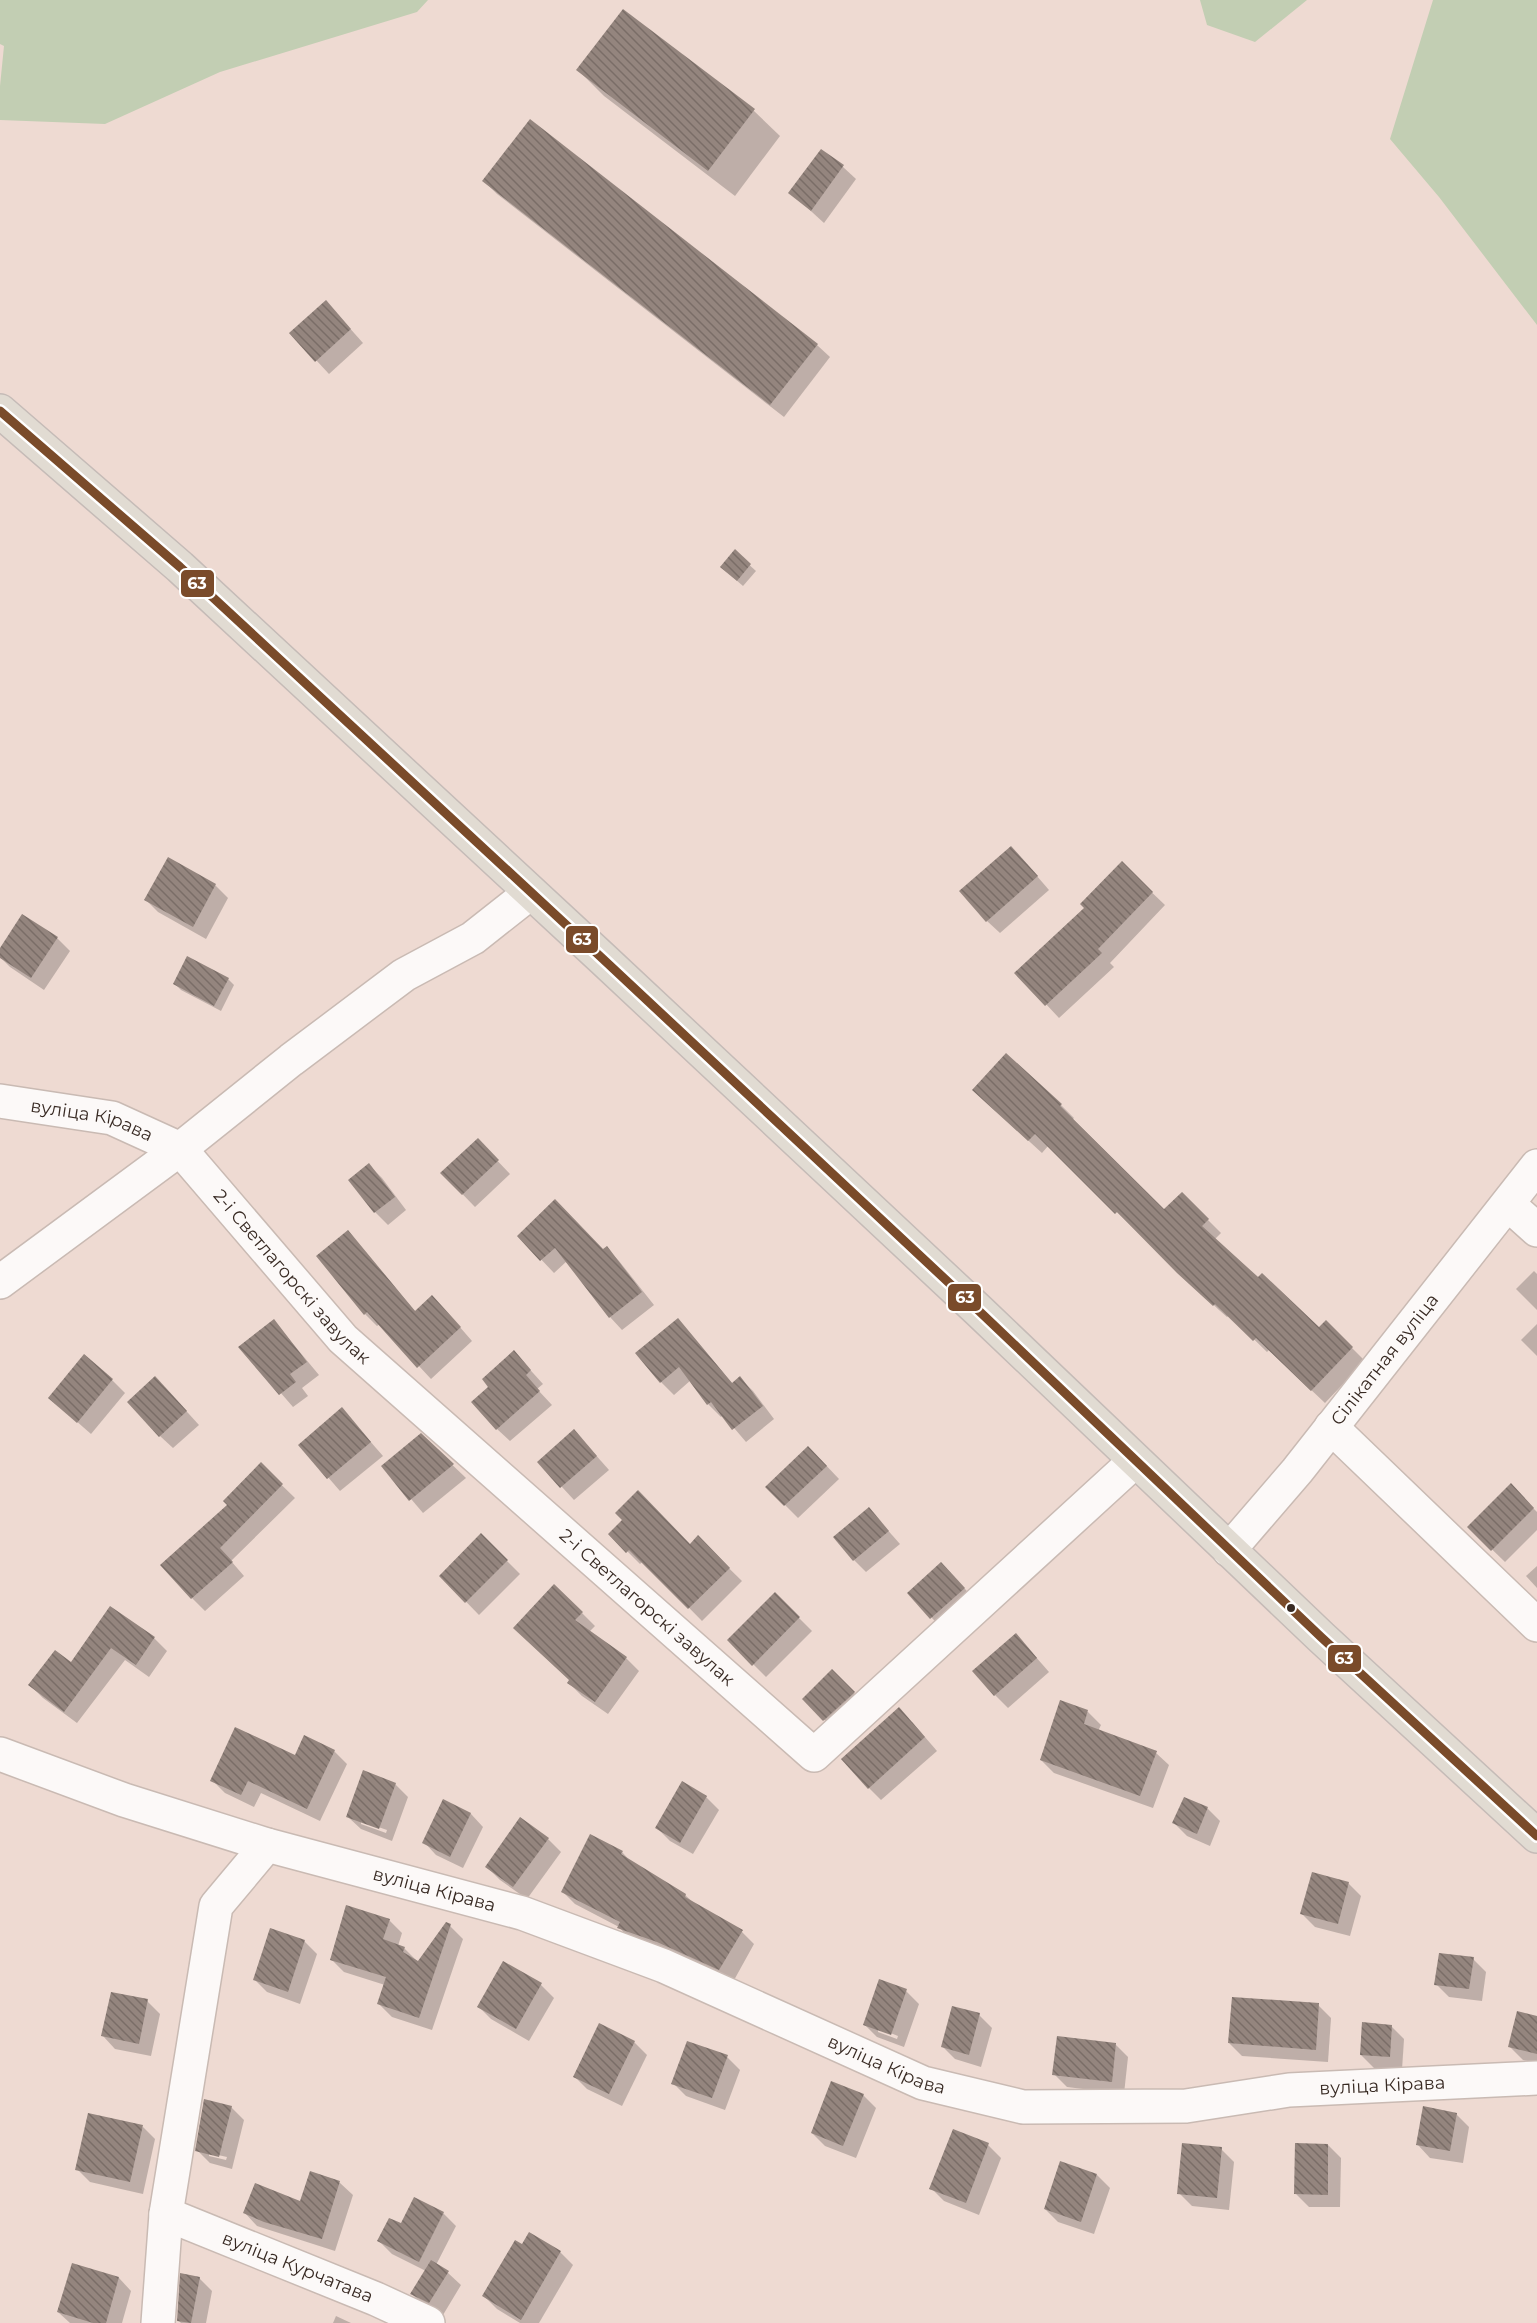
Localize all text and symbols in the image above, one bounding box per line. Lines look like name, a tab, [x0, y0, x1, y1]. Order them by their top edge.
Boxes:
line badge: 63	[180, 569, 215, 598]
text: 63	[187, 574, 207, 593]
line badge: 63	[565, 925, 599, 954]
text: 63	[572, 930, 592, 949]
street label: вуліца Кірава	[29, 1095, 156, 1146]
street label: 2-і Светлагорскі завулак	[209, 1185, 375, 1369]
line badge: 63	[947, 1283, 982, 1312]
text: 63	[955, 1288, 975, 1307]
street label: Сілікатная вуліца	[1326, 1289, 1443, 1430]
street label: 2-і Светлагорскі завулак	[555, 1524, 740, 1691]
unlabelled marker	[1285, 1602, 1297, 1614]
line badge: 63	[1327, 1644, 1362, 1673]
text: 63	[1334, 1649, 1354, 1668]
street label: вуліца Кірава	[371, 1863, 498, 1916]
street label: вуліца Кірава	[824, 2030, 947, 2099]
street label: вуліца Кірава	[1319, 2071, 1446, 2100]
street label: вуліца Курчатава	[219, 2227, 376, 2308]

